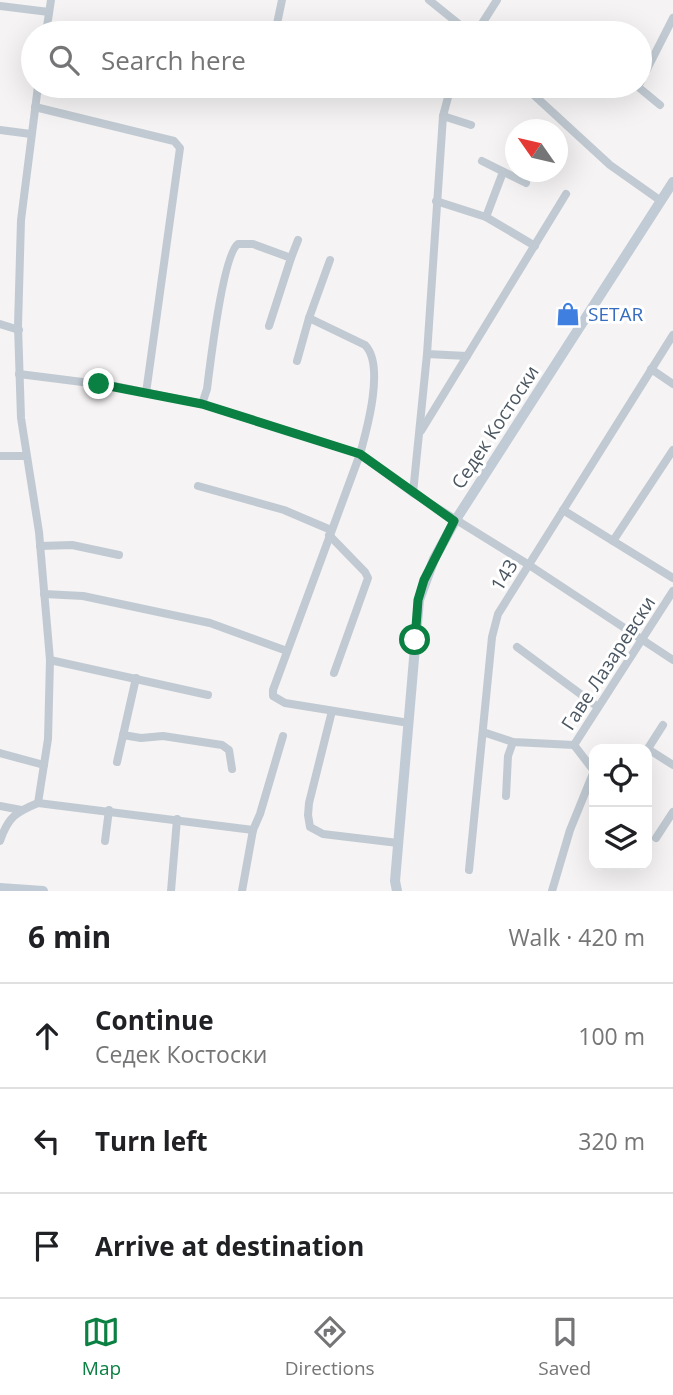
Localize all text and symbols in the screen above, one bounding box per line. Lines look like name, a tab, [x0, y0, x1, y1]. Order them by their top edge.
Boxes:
search box	[21, 21, 652, 98]
icon: search	[45, 41, 83, 79]
text: Search here	[101, 42, 246, 78]
north arrow	[505, 119, 568, 182]
shop icon: SETAR	[554, 300, 582, 328]
place label: SETAR	[588, 301, 643, 327]
street label: Седек Костоски	[445, 360, 545, 494]
route end	[83, 368, 114, 399]
street label: 143	[484, 554, 524, 596]
street label: Гаве Лазаревски	[555, 591, 661, 735]
route start	[399, 624, 430, 655]
map controls	[589, 744, 652, 870]
button: locate	[589, 744, 652, 807]
button: layers	[589, 807, 652, 870]
text: 6 min	[28, 916, 111, 957]
text: Walk · 420 m	[508, 921, 645, 953]
text: Continue	[95, 1002, 214, 1038]
icon: ahead	[28, 1017, 66, 1055]
text: 100 m	[578, 1020, 645, 1052]
text: Седек Костоски	[95, 1038, 267, 1070]
icon: left	[28, 1122, 66, 1160]
text: Turn left	[95, 1123, 207, 1159]
text: 320 m	[578, 1125, 645, 1157]
icon: arrive	[28, 1227, 66, 1265]
text: Arrive at destination	[95, 1228, 364, 1264]
tab: Map	[82, 1313, 121, 1381]
tab: Directions	[285, 1313, 375, 1381]
tab: Saved	[538, 1313, 591, 1381]

